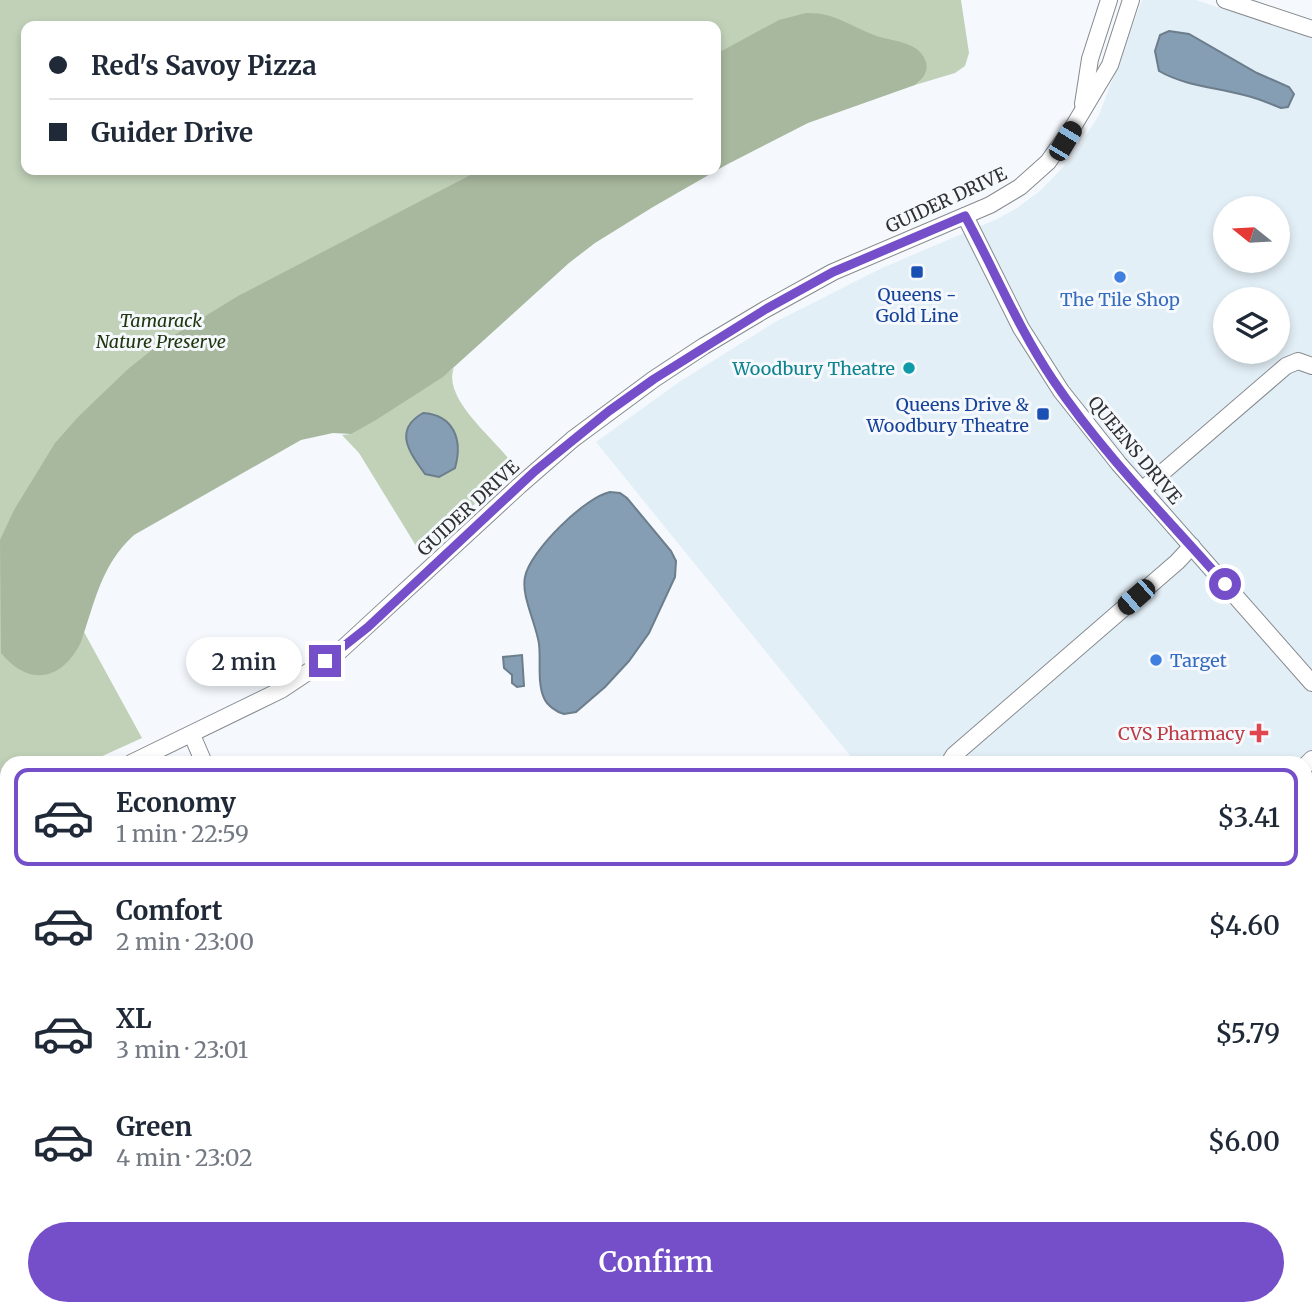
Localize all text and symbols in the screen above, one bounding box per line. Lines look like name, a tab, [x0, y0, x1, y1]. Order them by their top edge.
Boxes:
text: Red's Savoy Pizza	[91, 49, 317, 82]
text: Guider Drive	[91, 116, 253, 149]
car	[1046, 118, 1085, 164]
street label: GUIDER DRIVE	[882, 162, 1011, 238]
north arrow	[1213, 196, 1290, 273]
map controls	[1213, 196, 1290, 364]
marker: Queens - Gold Line	[909, 264, 925, 280]
marker: The Tile Shop	[1112, 269, 1128, 285]
place label: Queens - Gold Line	[876, 283, 958, 327]
button: layers	[1213, 287, 1290, 364]
place label: The Tile Shop	[1060, 288, 1180, 311]
park label: Tamarack Nature Preserve	[96, 309, 226, 353]
place label: Woodbury Theatre	[732, 357, 895, 380]
marker: Woodbury Theatre	[901, 360, 917, 376]
street label: QUEENS DRIVE	[1083, 391, 1187, 509]
place label: Queens Drive & Woodbury Theatre	[866, 393, 1029, 437]
marker: Queens Drive & Woodbury Theatre	[1035, 406, 1051, 422]
street label: GUIDER DRIVE	[412, 455, 524, 561]
route start	[1209, 568, 1241, 600]
car	[1114, 575, 1159, 619]
callout: 2 min	[185, 636, 300, 686]
route end	[309, 645, 341, 677]
text: 2 min	[212, 647, 276, 676]
place label: Target	[1170, 649, 1227, 672]
marker: Target	[1148, 652, 1164, 668]
place label: CVS Pharmacy	[1118, 722, 1246, 745]
marker: CVS Pharmacy	[1251, 725, 1267, 741]
icon: car	[32, 786, 95, 849]
text: Economy	[116, 786, 236, 819]
text: $3.41	[1217, 801, 1280, 834]
text: 1 min · 22:59	[116, 819, 249, 848]
icon: car	[32, 894, 95, 957]
text: Comfort	[116, 894, 222, 927]
text: $4.60	[1208, 909, 1280, 942]
text: 2 min · 23:00	[116, 927, 254, 956]
icon: car	[32, 1002, 95, 1065]
text: XL	[116, 1002, 152, 1035]
text: $5.79	[1215, 1017, 1280, 1050]
text: 3 min · 23:01	[116, 1035, 248, 1064]
icon: car	[32, 1110, 95, 1173]
text: Green	[116, 1110, 192, 1143]
text: $6.00	[1208, 1125, 1280, 1158]
text: 4 min · 23:02	[116, 1143, 253, 1172]
button: Confirm	[28, 1222, 1284, 1302]

